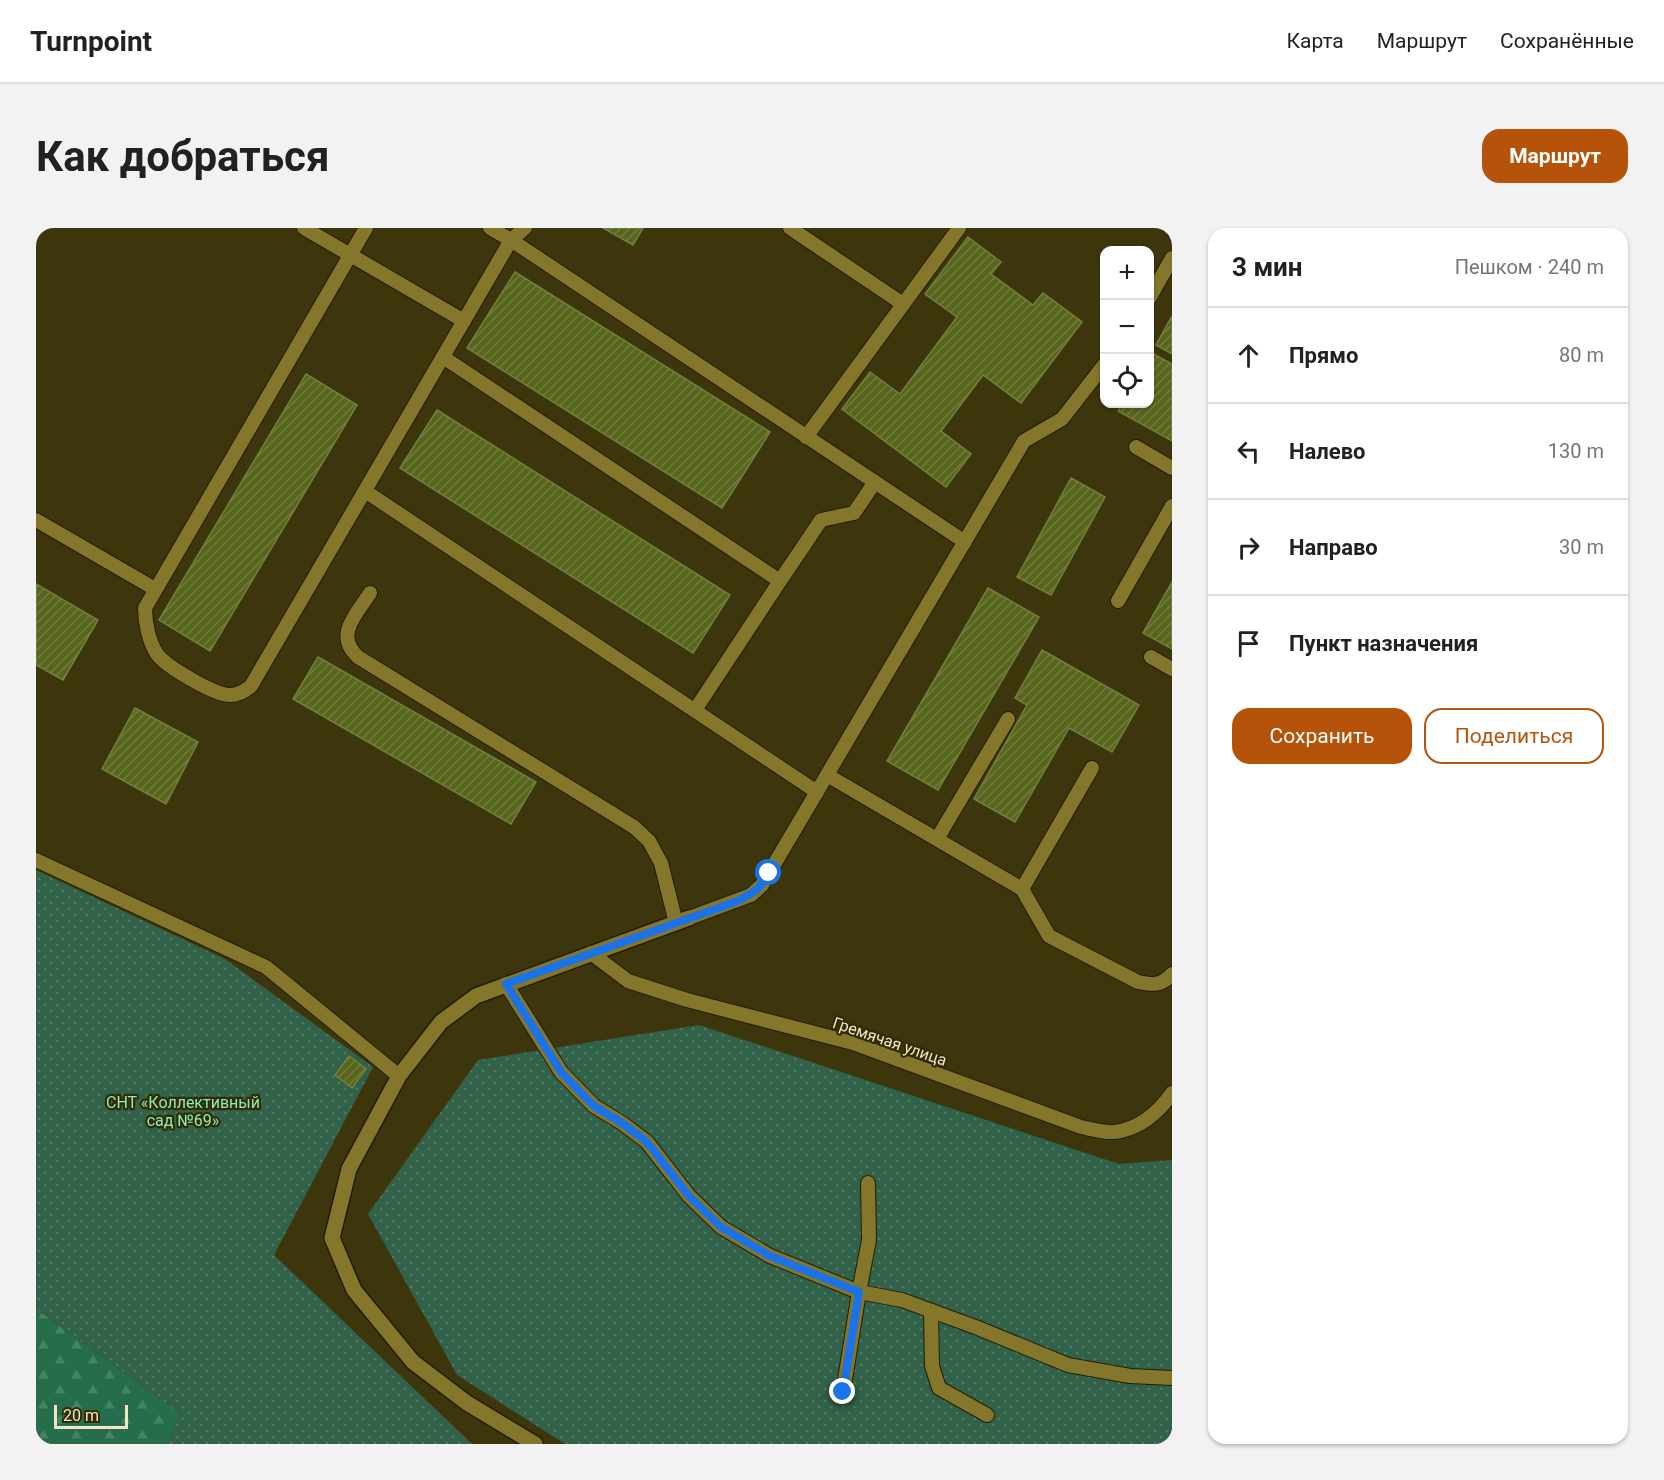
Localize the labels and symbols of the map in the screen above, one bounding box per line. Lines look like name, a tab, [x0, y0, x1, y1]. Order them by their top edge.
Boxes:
route start	[755, 859, 781, 885]
street label: Гремячая улица	[830, 1013, 949, 1070]
park label: СНТ «Коллективный сад №69»	[106, 1093, 260, 1130]
route end	[829, 1378, 855, 1404]
scale bar	[54, 1402, 128, 1430]

